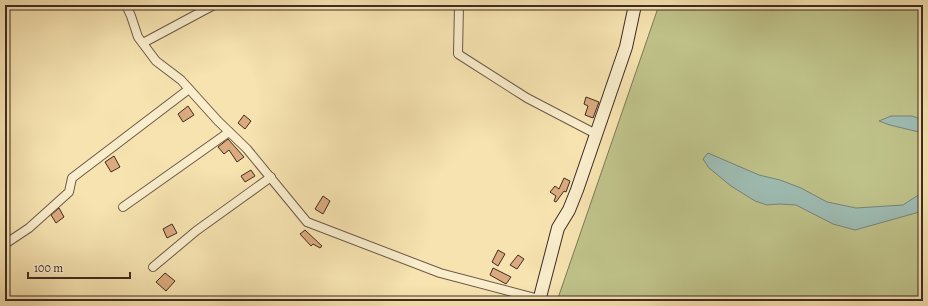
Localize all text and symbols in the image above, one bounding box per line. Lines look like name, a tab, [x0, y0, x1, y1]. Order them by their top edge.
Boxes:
scale bar	[28, 254, 130, 280]
text: 100 m	[34, 260, 63, 276]

